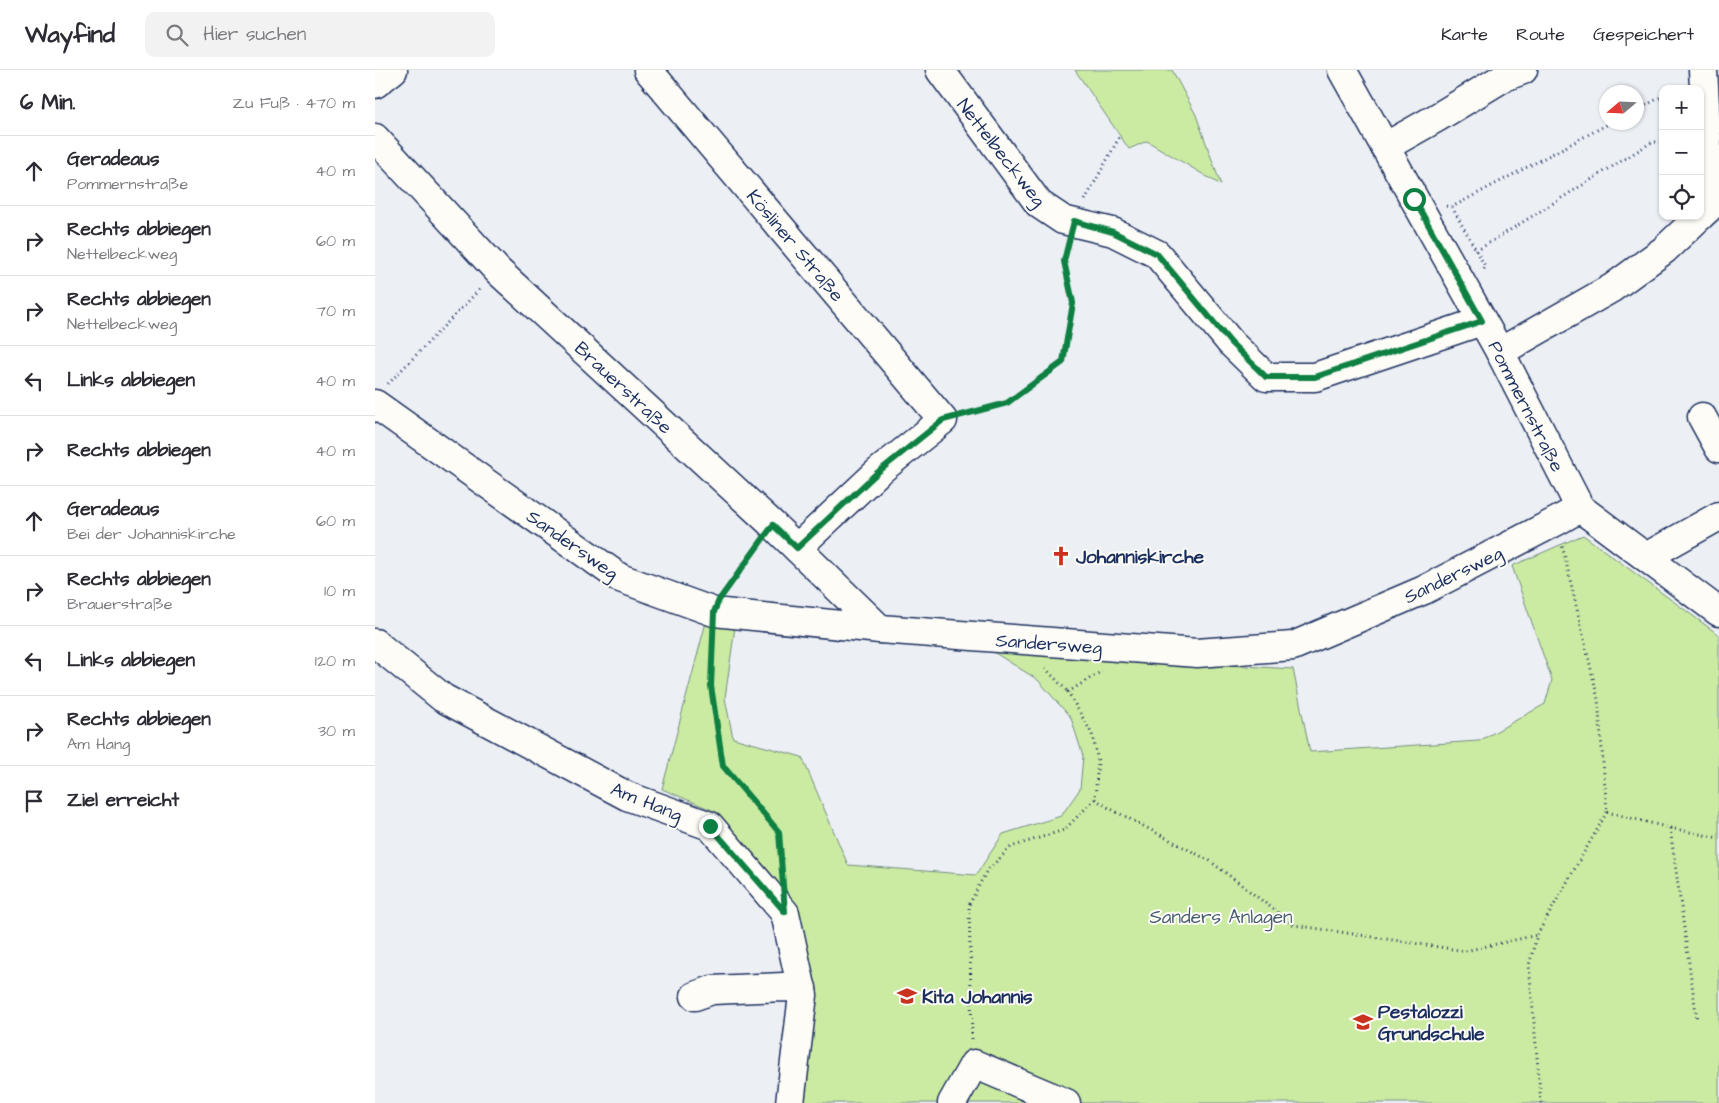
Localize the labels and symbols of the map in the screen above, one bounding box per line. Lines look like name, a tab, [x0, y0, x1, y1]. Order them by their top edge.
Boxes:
north arrow	[1599, 85, 1644, 130]
street label: Nettelbeckweg	[949, 93, 1052, 214]
street label: Kösliner Straße	[740, 184, 850, 308]
route start	[1403, 188, 1426, 211]
street label: Brauerstraße	[568, 336, 678, 441]
street label: Pommernstraße	[1481, 336, 1570, 477]
street label: Sandersweg	[520, 504, 624, 588]
street label: Sandersweg	[1400, 540, 1508, 612]
place label: Johanniskirche	[1075, 544, 1205, 571]
church icon: Johanniskirche	[1050, 545, 1072, 567]
street label: Sandersweg	[995, 627, 1103, 663]
street label: Am Hang	[606, 776, 686, 830]
route end	[699, 815, 722, 838]
park label: Sanders Anlagen	[1150, 904, 1292, 932]
place label: Kita Johannis	[922, 984, 1033, 1011]
school or university icon: Kita Johannis	[896, 985, 918, 1007]
place label: Pestalozzi Grundschule	[1378, 999, 1485, 1048]
school or university icon: Pestalozzi Grundschule	[1352, 1011, 1374, 1033]

